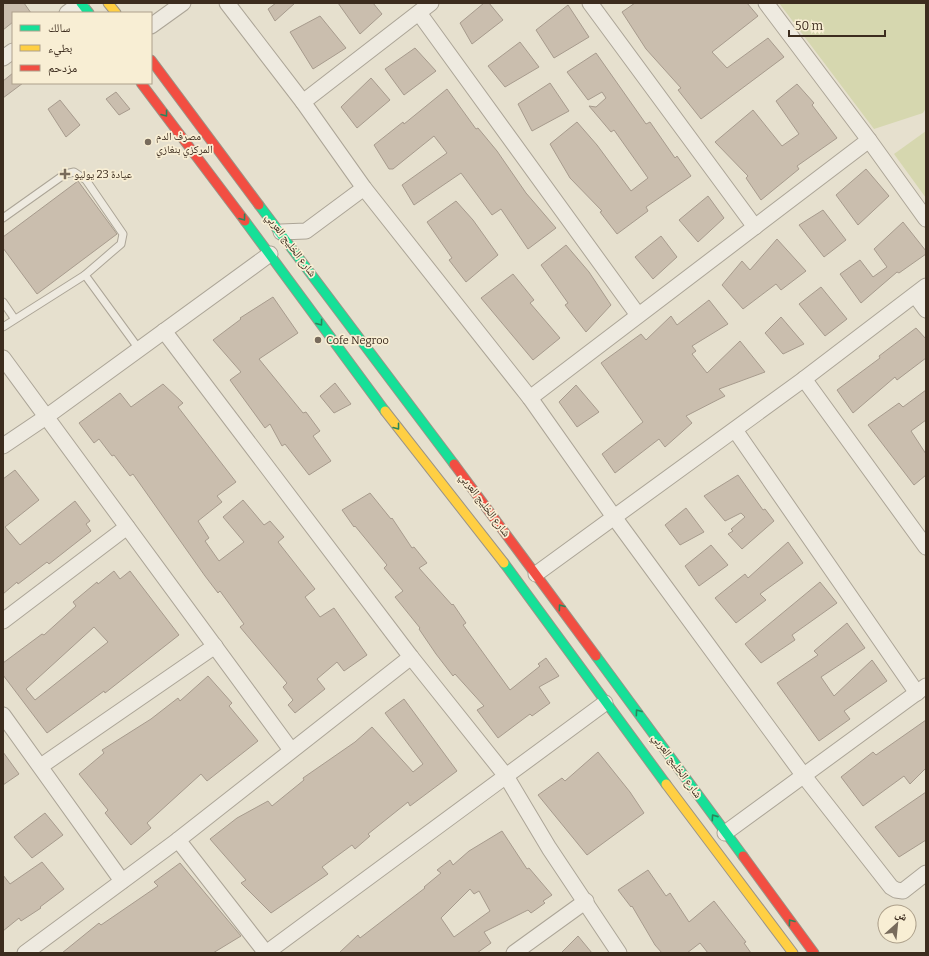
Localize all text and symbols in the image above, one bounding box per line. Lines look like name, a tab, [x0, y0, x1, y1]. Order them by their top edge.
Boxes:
legend	[12, 12, 152, 84]
scale bar	[789, 12, 885, 38]
text: 50 m	[795, 19, 824, 33]
text: سالك	[48, 21, 70, 35]
text: بطيء	[48, 41, 72, 58]
text: مزدحم	[48, 61, 77, 76]
one-way arrow	[160, 110, 167, 117]
place label: مصرف الدم المركزي بنغازي	[156, 130, 213, 157]
marker: مصرف الدم المركزي بنغازي	[143, 137, 153, 147]
marker: عيادة 23 يوليو	[59, 168, 71, 180]
place label: عيادة 23 يوليو	[74, 168, 133, 181]
street label: شارع الخليج العربي	[261, 211, 319, 280]
one-way arrow	[238, 214, 245, 221]
one-way arrow	[315, 319, 323, 326]
place label: Cofe Negroo	[326, 334, 389, 347]
marker: Cofe Negroo	[313, 335, 323, 345]
one-way arrow	[393, 423, 400, 430]
street label: شارع الخليج العربي	[455, 471, 513, 540]
one-way arrow	[559, 605, 566, 612]
one-way arrow	[636, 709, 643, 716]
street label: شارع الخليج العربي	[648, 731, 705, 802]
one-way arrow	[711, 814, 719, 821]
north arrow	[877, 904, 917, 944]
text: ش	[893, 907, 910, 925]
one-way arrow	[789, 919, 796, 926]

